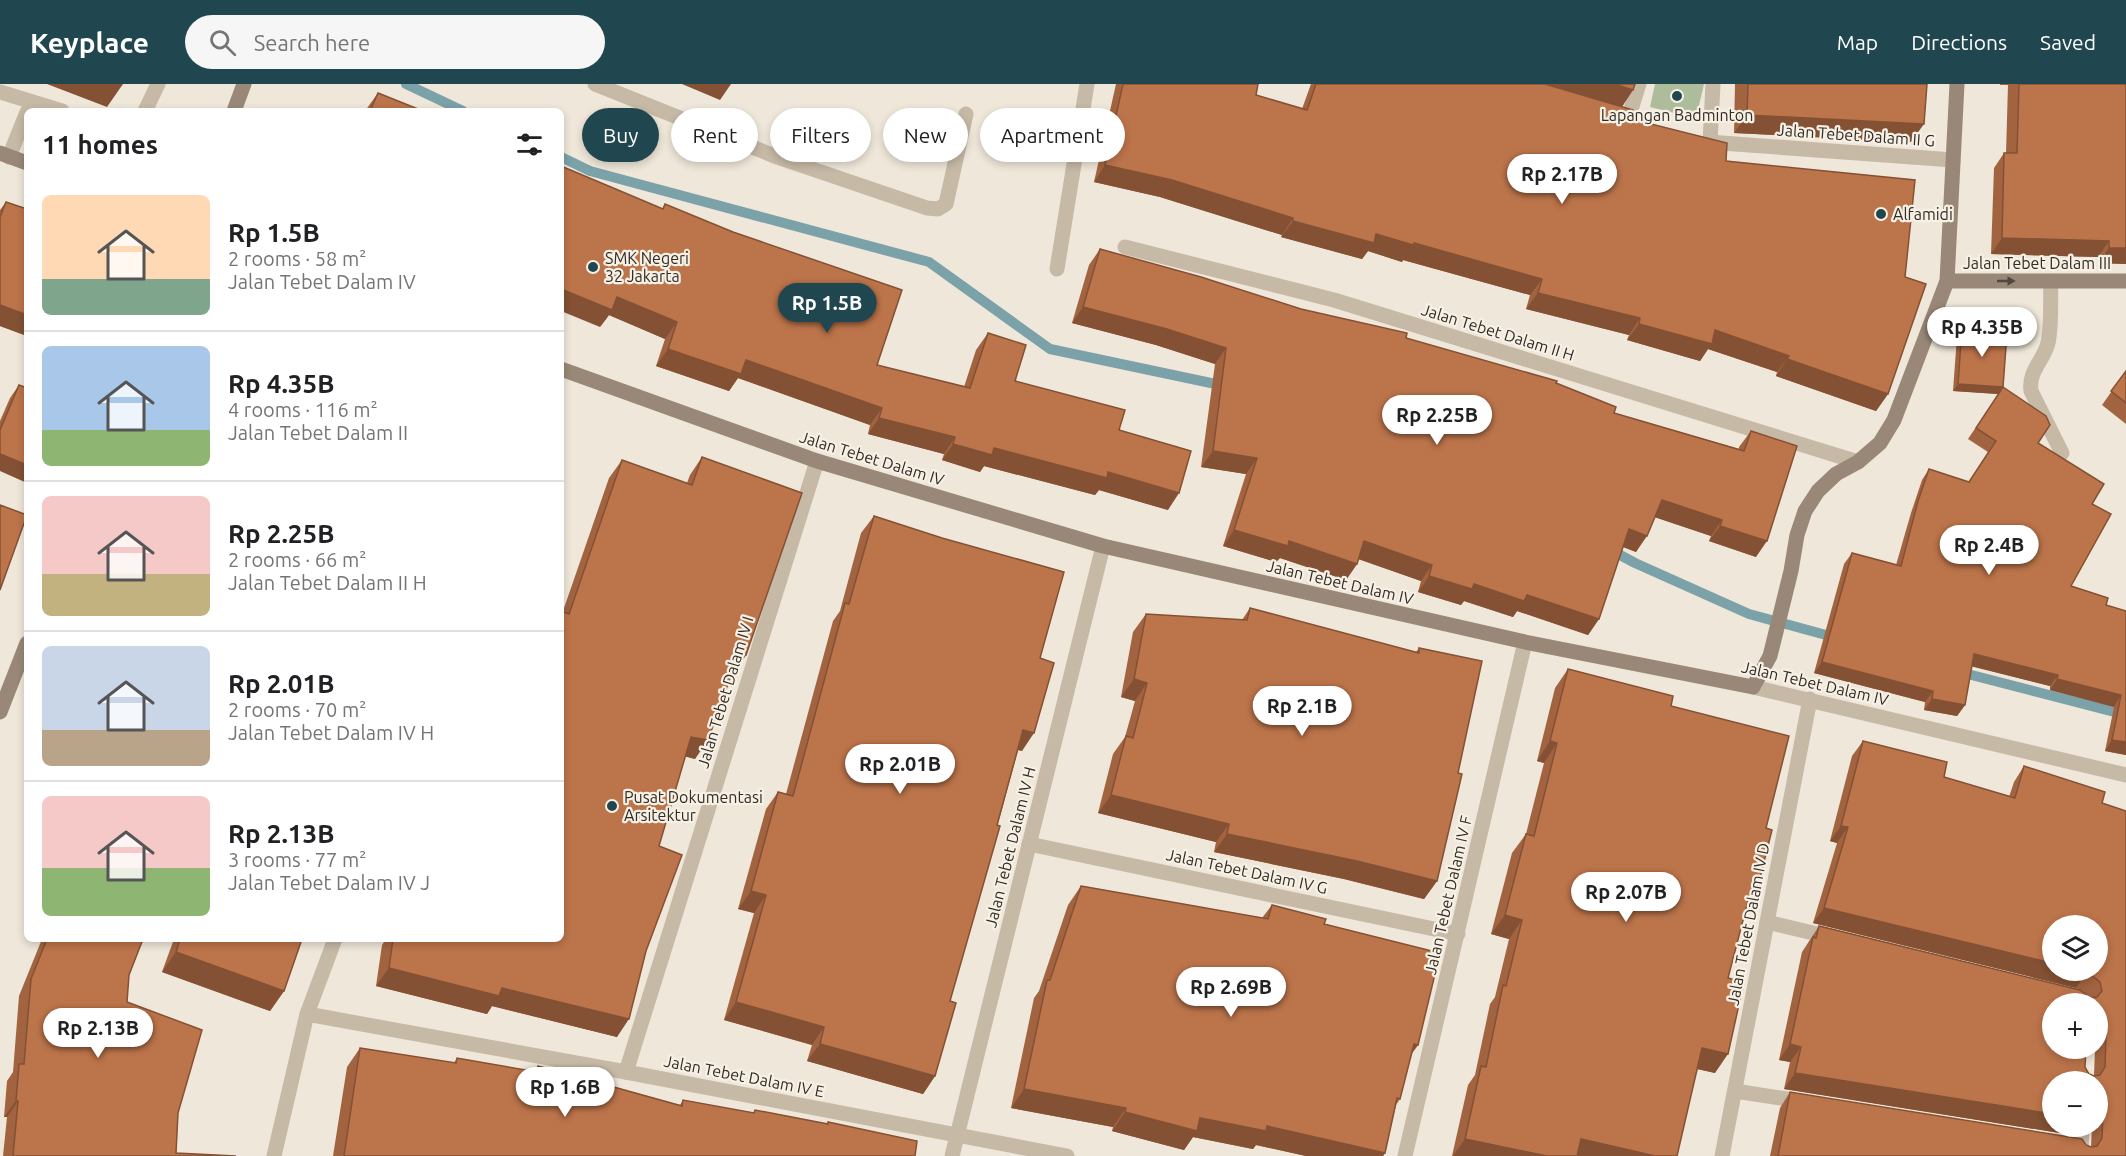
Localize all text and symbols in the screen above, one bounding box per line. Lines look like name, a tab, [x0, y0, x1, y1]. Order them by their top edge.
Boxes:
search box	[185, 15, 605, 69]
icon: search	[206, 26, 239, 59]
text: Keyplace	[30, 27, 149, 58]
text: Search here	[254, 30, 370, 55]
text: Map	[1837, 30, 1878, 54]
text: Directions	[1911, 30, 2007, 54]
text: Saved	[2040, 30, 2096, 54]
marker: Lapangan Badminton	[1670, 89, 1684, 103]
place label: Lapangan Badminton	[1601, 106, 1753, 124]
chip: Buy	[582, 108, 659, 162]
chip: Rent	[671, 108, 758, 162]
chip: Filters	[770, 108, 871, 162]
chip: New	[883, 108, 968, 162]
chip: Apartment	[980, 108, 1125, 162]
street label: Jalan Tebet Dalam II G	[1776, 120, 1936, 150]
icon: filters	[513, 128, 546, 161]
text: 11 homes	[42, 130, 158, 159]
pin: Rp 2.17B	[1500, 154, 1624, 205]
text: Rp 2.17B	[1521, 162, 1603, 185]
place label: Alfamidi	[1893, 205, 1953, 223]
marker: Alfamidi	[1874, 207, 1888, 221]
text: Rp 1.5B	[228, 218, 320, 247]
icon: home	[90, 219, 162, 291]
text: 2 rooms · 58 m²	[228, 247, 366, 270]
place label: SMK Negeri 32 Jakarta	[605, 249, 689, 285]
street label: Jalan Tebet Dalam III	[1963, 254, 2111, 272]
marker: SMK Negeri 32 Jakarta	[586, 260, 600, 274]
text: Jalan Tebet Dalam IV	[228, 270, 416, 293]
one-way arrow	[1996, 276, 2015, 286]
pin: Rp 1.5B	[772, 283, 882, 334]
text: Rp 1.5B	[792, 291, 862, 314]
street label: Jalan Tebet Dalam II H	[1419, 300, 1577, 364]
pin: Rp 4.35B	[1920, 307, 2044, 358]
text: Rp 4.35B	[1941, 315, 2023, 338]
text: Rp 4.35B	[228, 369, 334, 398]
icon: home	[90, 370, 162, 442]
pin: Rp 2.25B	[1375, 395, 1499, 446]
text: 4 rooms · 116 m²	[228, 398, 378, 421]
text: Rp 2.25B	[1396, 403, 1478, 426]
text: Jalan Tebet Dalam II	[228, 421, 408, 444]
street label: Jalan Tebet Dalam IV	[798, 427, 946, 489]
text: Rp 2.25B	[228, 519, 334, 548]
icon: home	[90, 520, 162, 592]
pin: Rp 2.4B	[1934, 525, 2044, 576]
text: Rp 2.4B	[1954, 533, 2024, 556]
text: 2 rooms · 66 m²	[228, 548, 366, 571]
street label: Jalan Tebet Dalam IV	[1265, 556, 1415, 608]
text: Jalan Tebet Dalam II H	[228, 571, 427, 594]
street label: Jalan Tebet Dalam IV I	[693, 614, 757, 770]
street label: Jalan Tebet Dalam IV	[1740, 657, 1890, 709]
text: Rp 2.01B	[228, 669, 334, 698]
icon: home	[90, 670, 162, 742]
pin: Rp 2.1B	[1247, 686, 1357, 737]
text: Rp 2.1B	[1267, 694, 1337, 717]
text: 2 rooms · 70 m²	[228, 698, 366, 721]
text: Jalan Tebet Dalam IV H	[228, 721, 434, 744]
pin: Rp 2.01B	[838, 744, 962, 795]
text: Rp 2.01B	[859, 752, 941, 775]
street label: Jalan Tebet Dalam IV H	[981, 765, 1039, 929]
place label: Pusat Dokumentasi Arsitektur	[624, 788, 763, 824]
marker: Pusat Dokumentasi Arsitektur	[605, 799, 619, 813]
street label: Jalan Tebet Dalam IV F	[1421, 814, 1475, 976]
text: Rp 2.13B	[228, 819, 334, 848]
icon: home	[90, 820, 162, 892]
street label: Jalan Tebet Dalam IV D	[1723, 841, 1773, 1007]
street label: Jalan Tebet Dalam IV G	[1165, 845, 1329, 897]
text: 3 rooms · 77 m²	[228, 848, 366, 871]
text: Jalan Tebet Dalam IV J	[228, 871, 430, 894]
pin: Rp 2.07B	[1564, 872, 1688, 923]
text: Rp 2.07B	[1585, 880, 1667, 903]
map controls	[2042, 915, 2108, 1137]
button: layers	[2042, 915, 2108, 981]
pin: Rp 2.69B	[1169, 967, 1293, 1018]
text: Rp 2.69B	[1190, 975, 1272, 998]
button: +	[2042, 993, 2108, 1059]
pin: Rp 2.13B	[36, 1008, 160, 1059]
text: Rp 2.13B	[57, 1016, 139, 1039]
street label: Jalan Tebet Dalam IV E	[662, 1052, 826, 1100]
pin: Rp 1.6B	[510, 1067, 620, 1118]
button: −	[2042, 1071, 2108, 1137]
text: Rp 1.6B	[530, 1075, 600, 1098]

